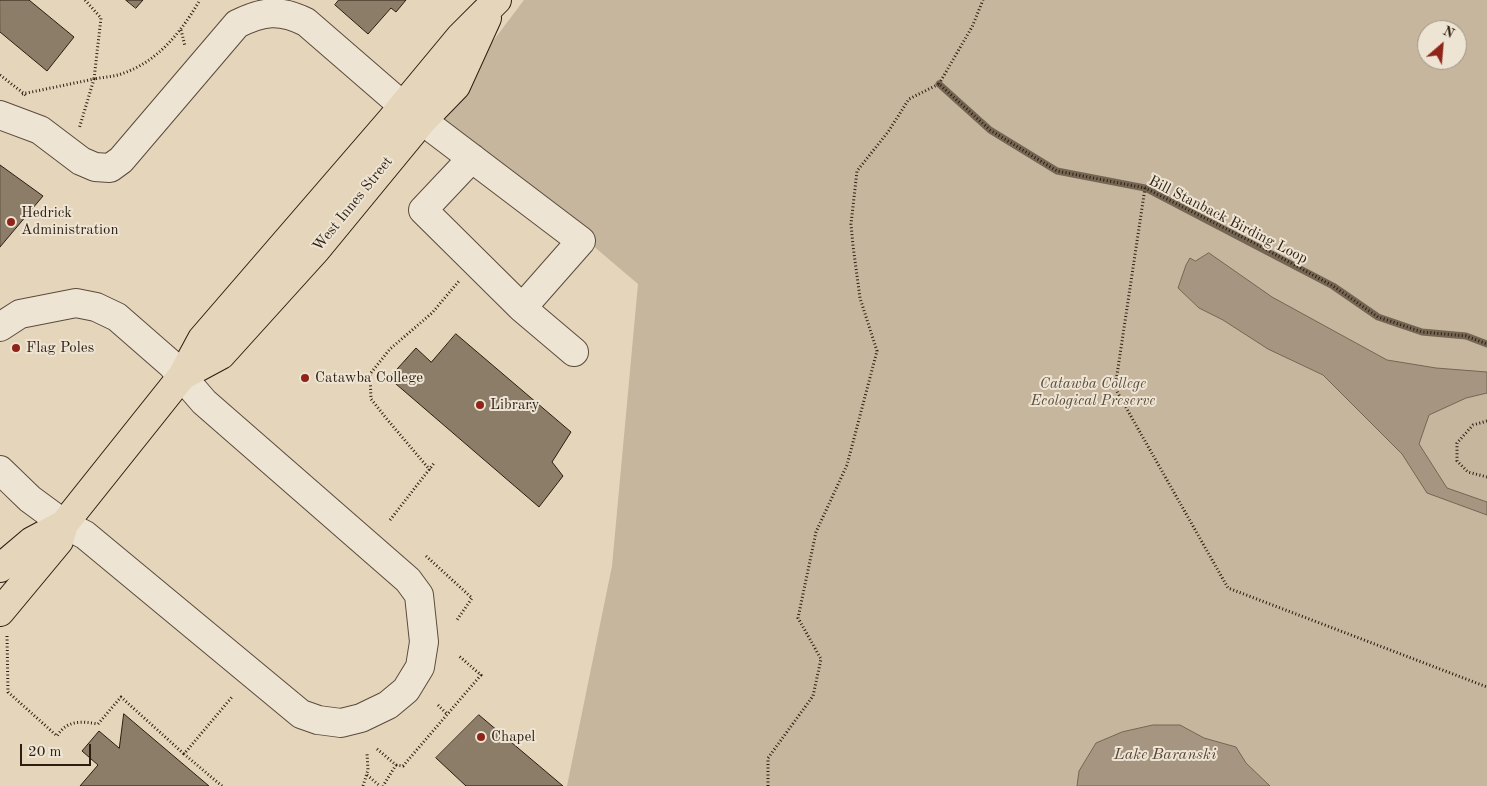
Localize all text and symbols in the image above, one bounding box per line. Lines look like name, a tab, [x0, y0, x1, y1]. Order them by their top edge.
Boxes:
north arrow	[1417, 20, 1467, 70]
text: N	[1440, 24, 1456, 41]
street label: West Innes Street	[309, 153, 397, 255]
street label: Bill Stanback Birding Loop	[1146, 172, 1310, 268]
place label: Hedrick Administration	[21, 204, 119, 239]
marker: Hedrick Administration	[5, 216, 17, 228]
place label: Flag Poles	[26, 339, 94, 357]
marker: Flag Poles	[10, 342, 22, 354]
place label: Catawba College	[315, 369, 423, 387]
marker: Catawba College	[299, 372, 311, 384]
park label: Catawba College Ecological Preserve	[1031, 375, 1155, 410]
place label: Library	[490, 396, 539, 414]
marker: Library	[474, 399, 486, 411]
place label: Chapel	[491, 728, 535, 746]
marker: Chapel	[475, 731, 487, 743]
scale bar	[22, 734, 94, 766]
text: 20 m	[28, 745, 62, 760]
water label: Lake Baranski	[1114, 745, 1216, 765]

